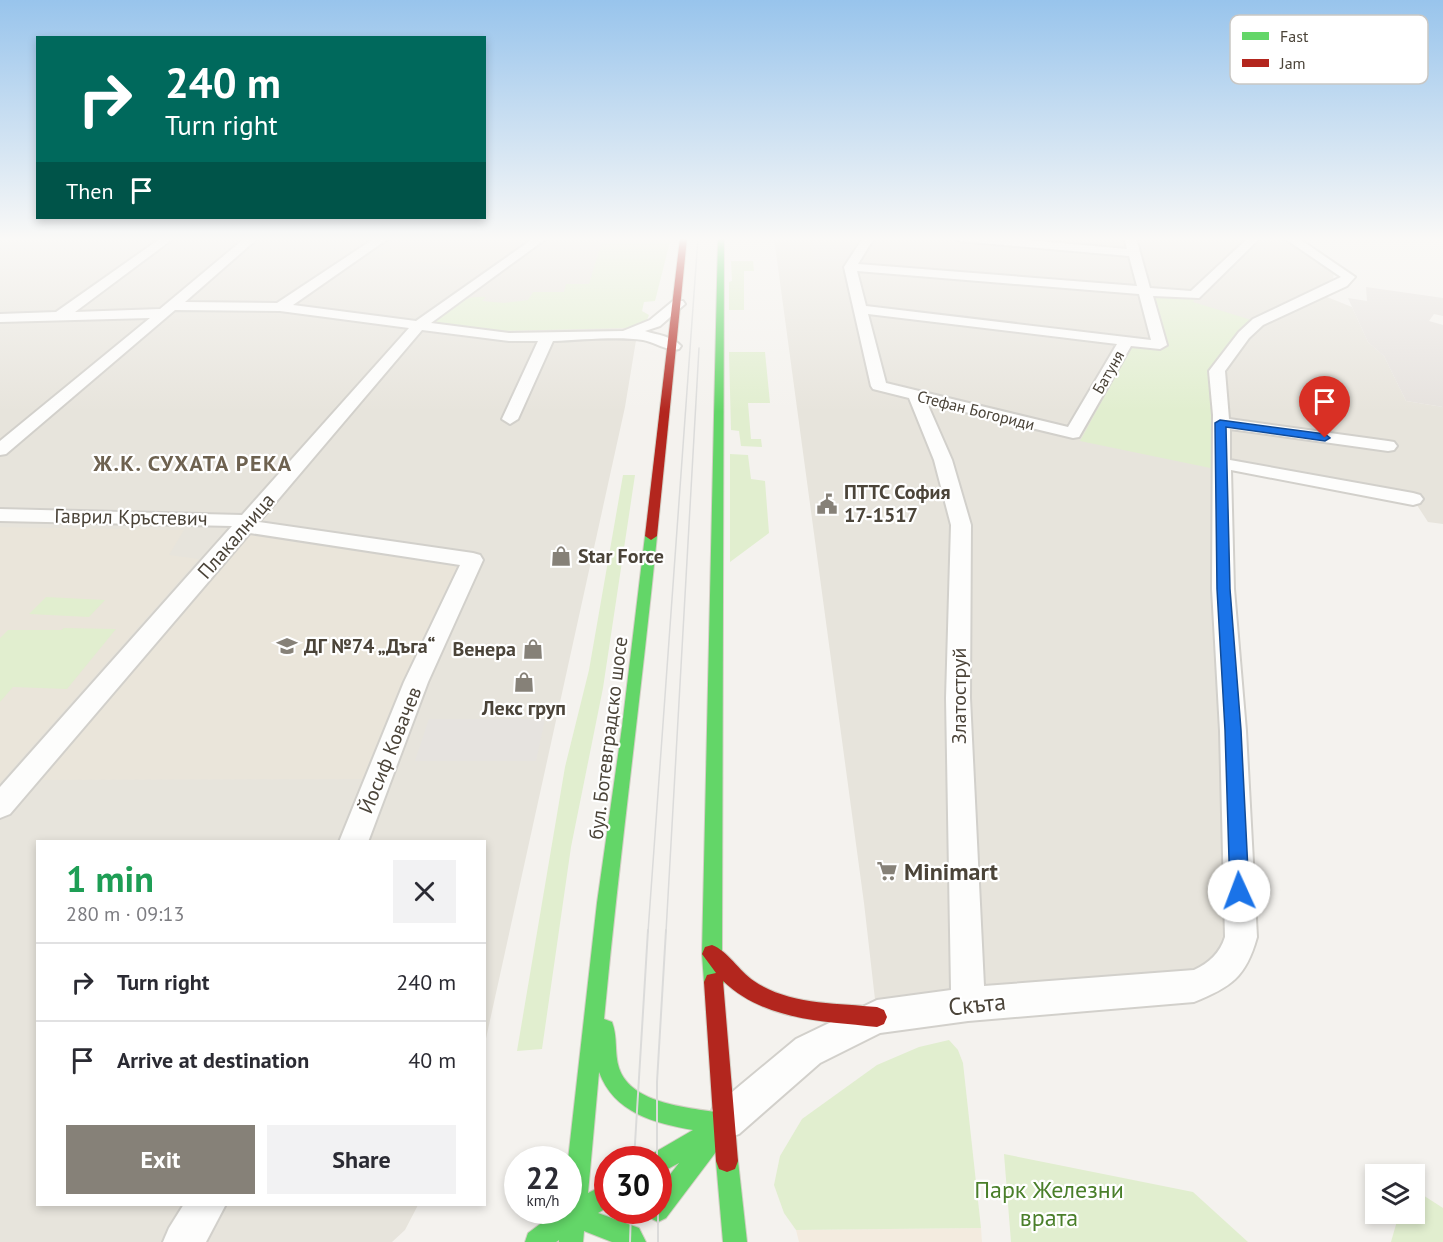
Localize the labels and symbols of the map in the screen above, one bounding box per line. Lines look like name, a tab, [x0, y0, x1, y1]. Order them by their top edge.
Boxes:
legend	[1230, 15, 1428, 84]
text: Fast	[1280, 26, 1309, 46]
text: Jam	[1279, 53, 1306, 73]
street label: Батуня	[1088, 347, 1128, 397]
pin	[1299, 376, 1350, 438]
street label: Стефан Богориди	[915, 386, 1037, 434]
district label: Ж.К. СУХАТА РЕКА	[93, 449, 293, 477]
place label: ПТТС София 17-1517	[844, 479, 950, 528]
street label: Плакалница	[192, 488, 280, 584]
public building icon: ПТТС София 17-1517	[815, 492, 839, 516]
street label: Гаврил Кръстевич	[54, 503, 208, 531]
place label: Star Force	[578, 543, 664, 569]
shop icon: Star Force	[549, 544, 573, 568]
place label: ДГ №74 „Дъга“	[304, 633, 436, 659]
school or university icon: ДГ №74 „Дъга“	[275, 634, 299, 658]
street label: бул. Ботевградско шосе	[583, 635, 633, 841]
place label: Венера	[452, 636, 516, 662]
shop icon: Венера	[521, 637, 545, 661]
street label: Златоструй	[946, 648, 972, 744]
shop icon: Лекс груп	[512, 670, 536, 694]
street label: Йосиф Ковачев	[353, 683, 427, 817]
place label: Лекс груп	[481, 695, 566, 721]
place label: Minimart	[904, 856, 999, 887]
supermarket icon: Minimart	[875, 859, 899, 883]
position arrow	[1207, 859, 1271, 923]
street label: Скъта	[947, 986, 1007, 1022]
speed limit sign: 30	[594, 1146, 672, 1224]
park label: Парк Железни врата	[974, 1174, 1124, 1233]

